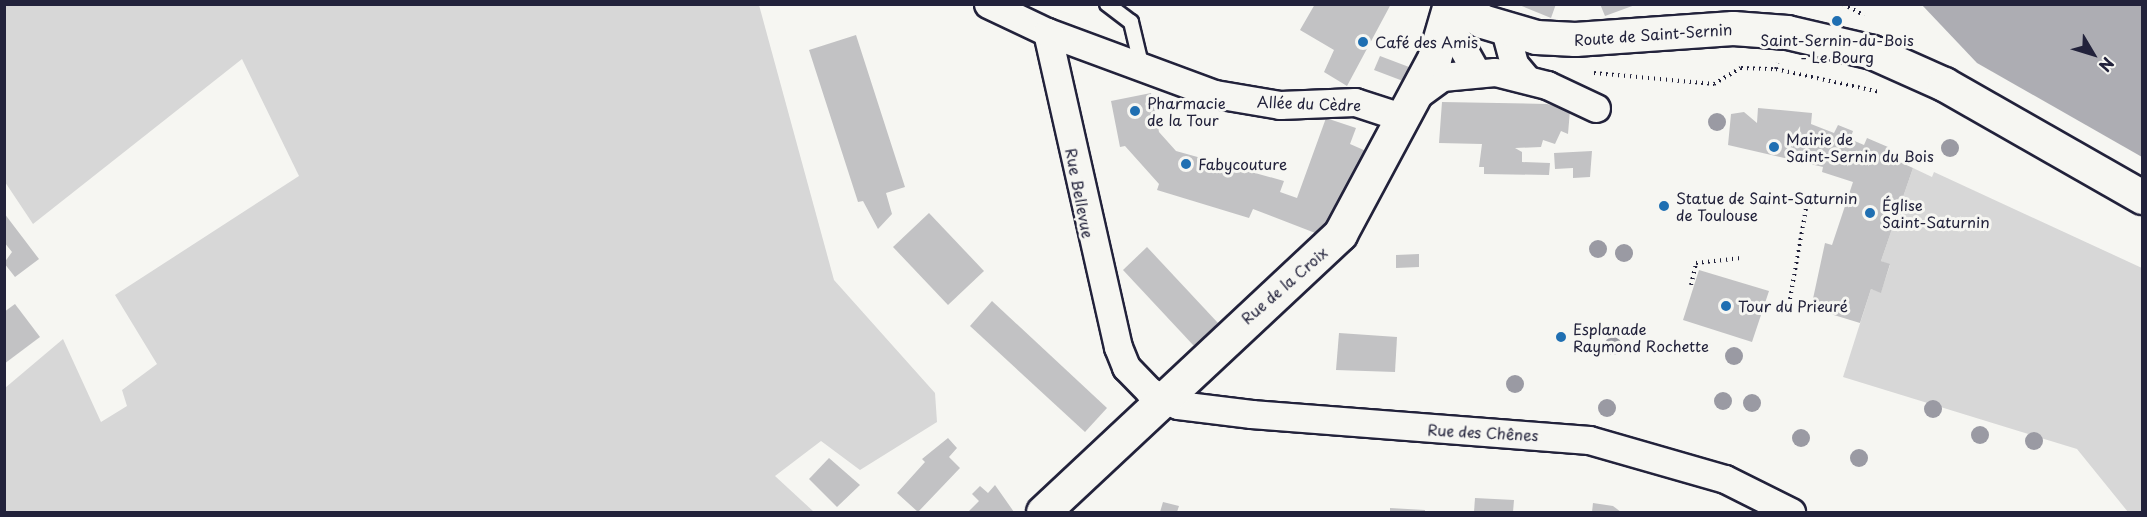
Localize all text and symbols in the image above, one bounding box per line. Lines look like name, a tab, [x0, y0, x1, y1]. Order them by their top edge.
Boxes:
marker: Saint-Sernin-du-Bois - Le Bourg	[1830, 14, 1844, 28]
street label: Route de Saint-Sernin	[1573, 19, 1733, 49]
north arrow	[2063, 24, 2123, 84]
place label: Saint-Sernin-du-Bois - Le Bourg	[1760, 30, 1914, 65]
place label: Café des Amis	[1375, 33, 1479, 51]
marker: Café des Amis	[1356, 35, 1370, 49]
text: N	[2094, 53, 2121, 77]
street label: Allée du Cèdre	[1256, 92, 1362, 114]
place label: Pharmacie de la Tour	[1147, 93, 1226, 128]
marker: Pharmacie de la Tour	[1128, 104, 1142, 118]
place label: Mairie de Saint-Sernin du Bois	[1786, 129, 1935, 164]
marker: Mairie de Saint-Sernin du Bois	[1767, 140, 1781, 154]
street label: Rue Bellevue	[1062, 146, 1098, 240]
place label: Fabycouture	[1198, 155, 1287, 173]
marker: Fabycouture	[1179, 157, 1193, 171]
place label: Statue de Saint-Saturnin de Toulouse	[1676, 188, 1858, 223]
place label: Église Saint-Saturnin	[1882, 195, 1990, 230]
marker: Statue de Saint-Saturnin de Toulouse	[1657, 199, 1671, 213]
marker: Église Saint-Saturnin	[1863, 206, 1877, 220]
street label: Rue de la Croix	[1236, 242, 1332, 328]
place label: Tour du Prieuré	[1738, 297, 1849, 315]
marker: Tour du Prieuré	[1719, 299, 1733, 313]
place label: Esplanade Raymond Rochette	[1573, 319, 1708, 354]
marker: Esplanade Raymond Rochette	[1554, 330, 1568, 344]
street label: Rue des Chênes	[1426, 420, 1540, 444]

